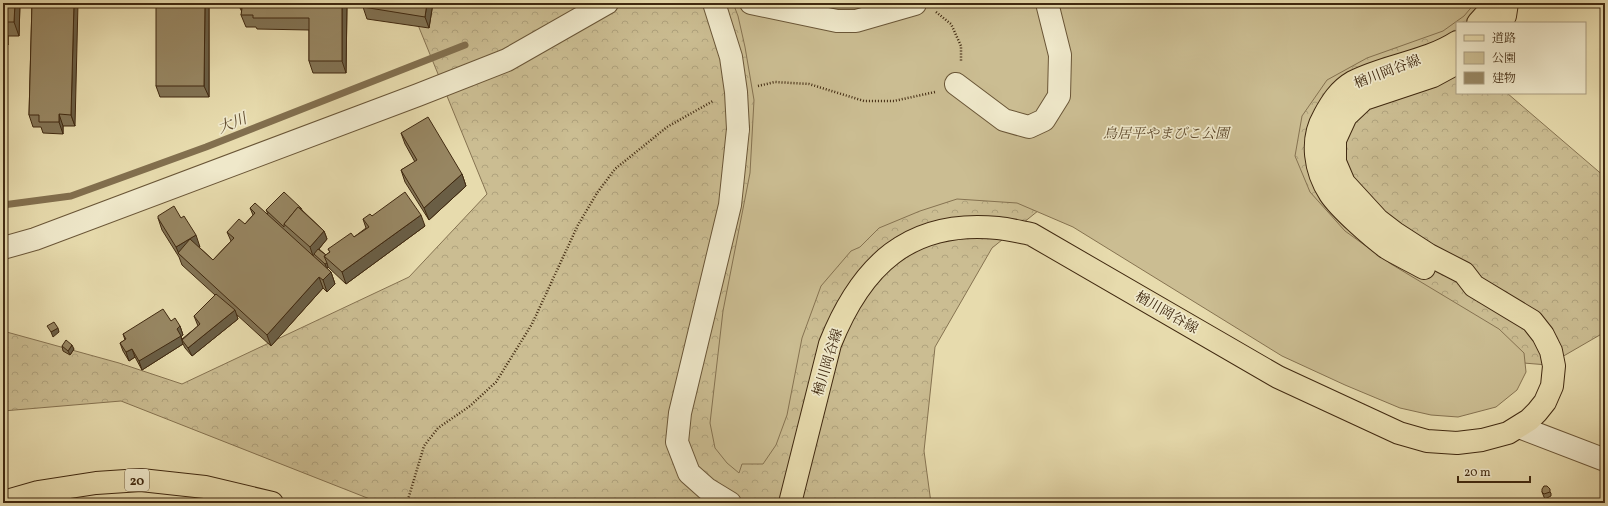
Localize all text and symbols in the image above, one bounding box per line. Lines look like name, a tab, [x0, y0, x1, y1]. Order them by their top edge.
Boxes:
legend	[1456, 22, 1586, 94]
text: 道路	[1492, 31, 1516, 47]
street label: 楢川岡谷線	[1351, 51, 1424, 94]
text: 公園	[1492, 51, 1516, 67]
text: 建物	[1492, 71, 1516, 87]
water label: 大川	[215, 108, 252, 140]
park label: 鳥居平やまびこ公園	[1103, 125, 1231, 144]
street label: 楢川岡谷線	[1131, 288, 1201, 339]
street label: 楢川岡谷線	[809, 326, 848, 399]
scale bar	[1458, 458, 1530, 484]
text: 20 m	[1464, 465, 1491, 481]
road number: 20	[125, 469, 149, 491]

